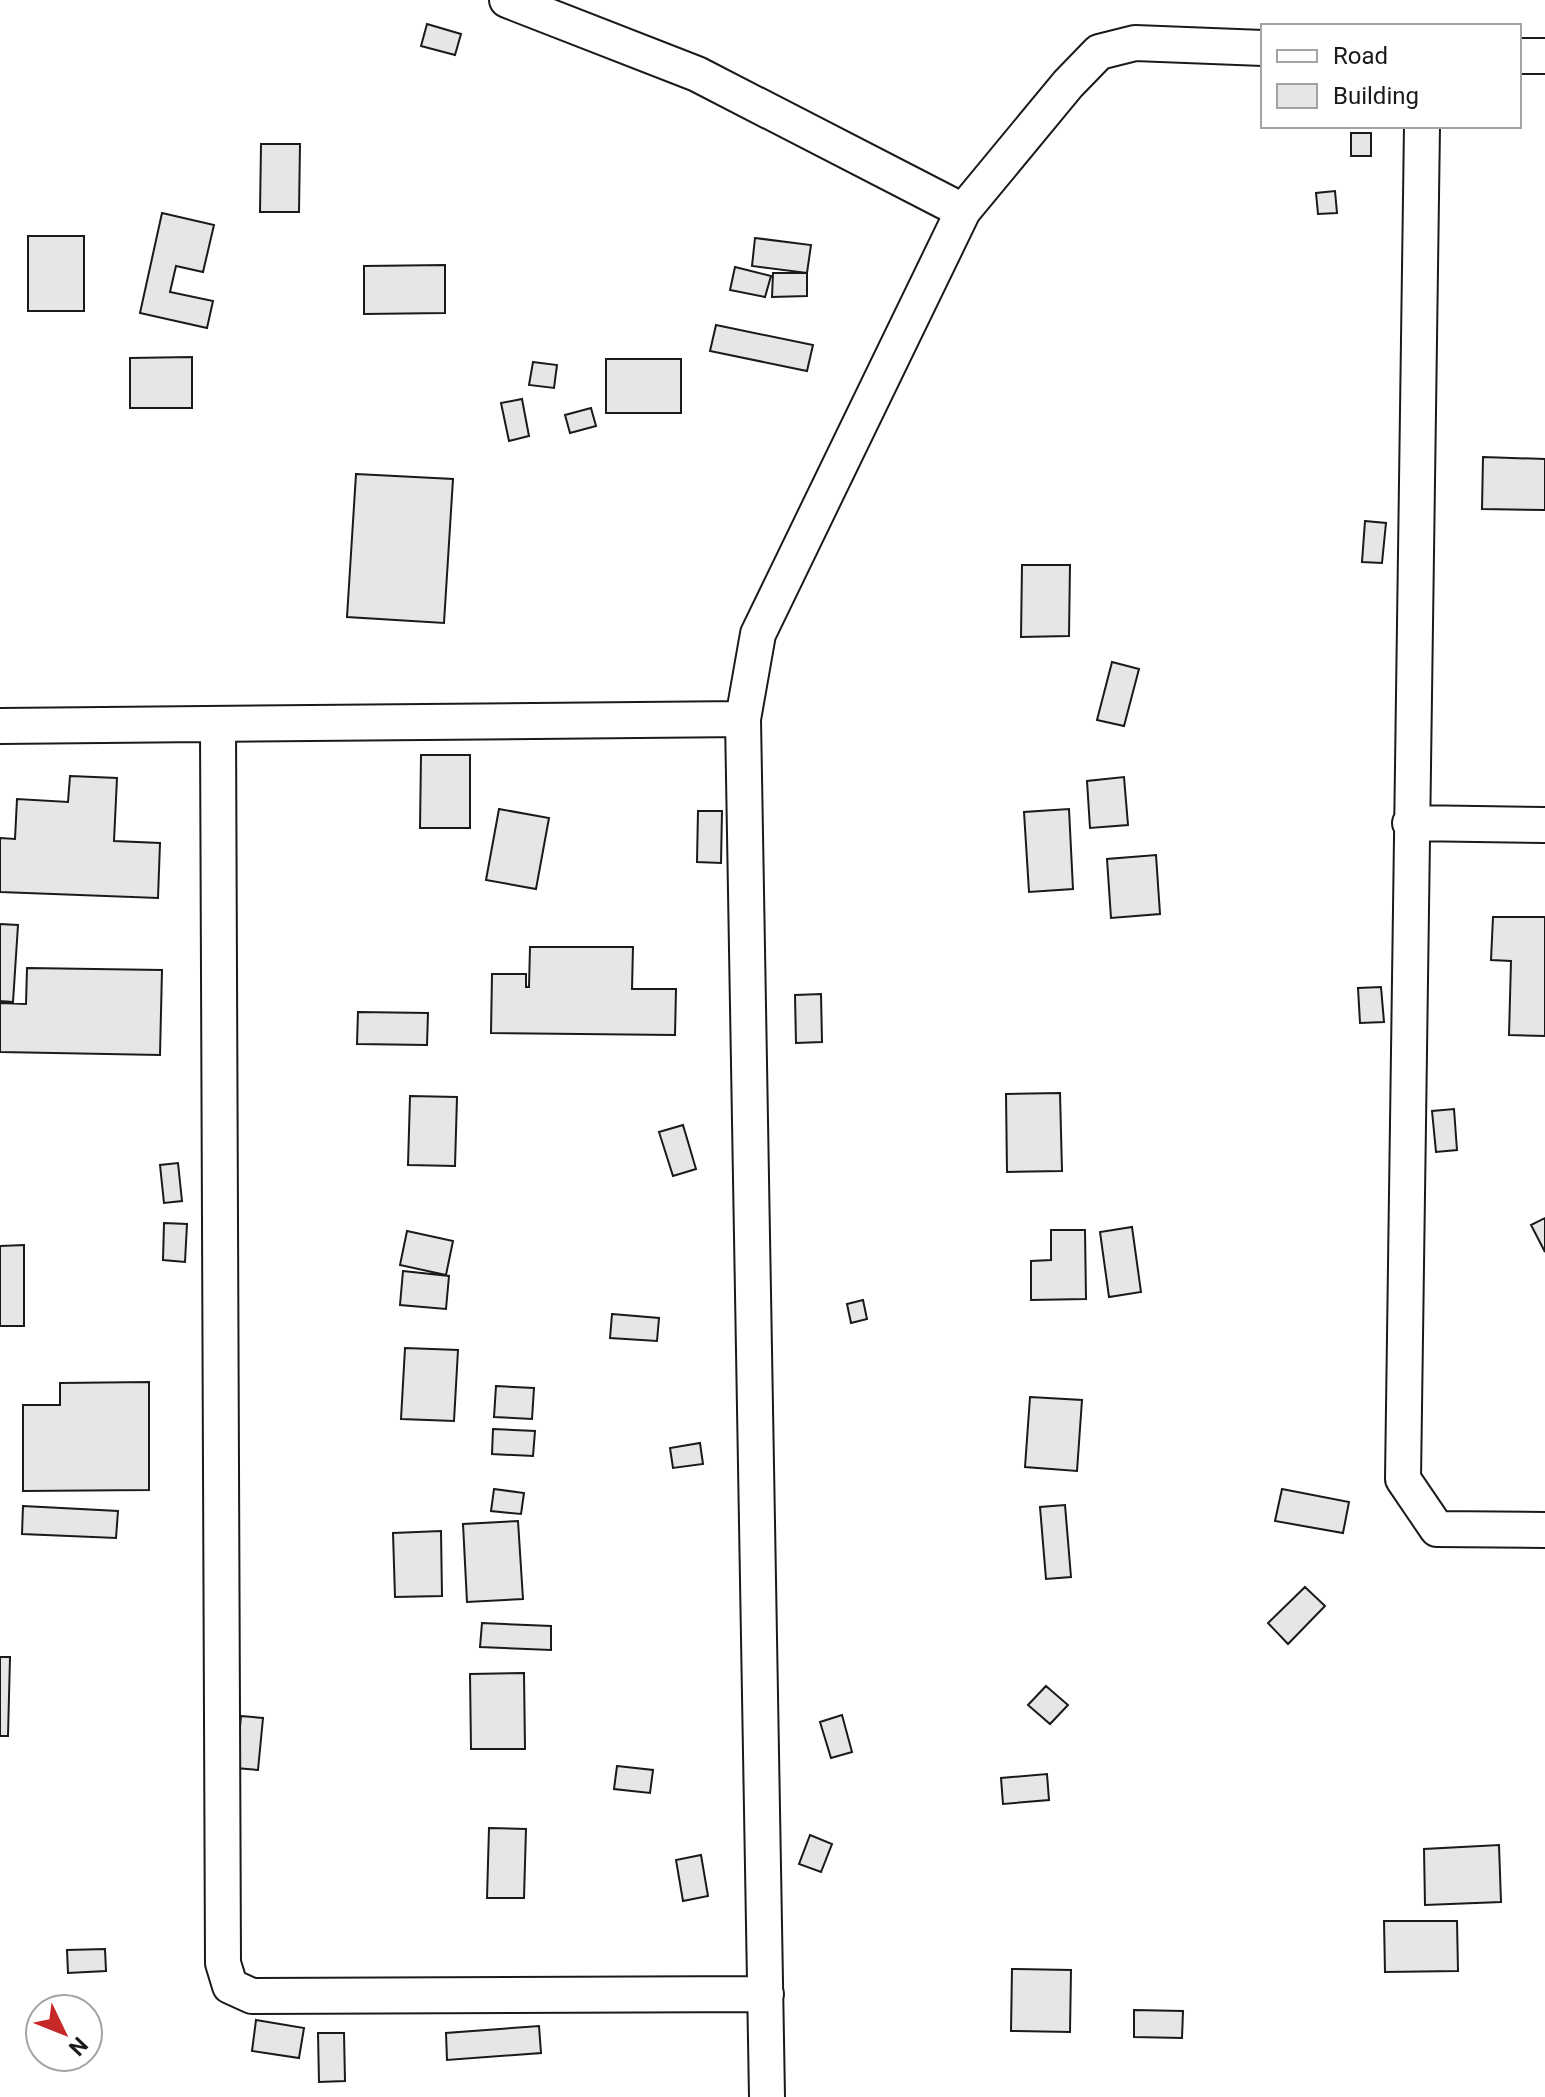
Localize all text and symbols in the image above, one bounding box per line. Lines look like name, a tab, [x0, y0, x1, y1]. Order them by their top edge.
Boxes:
legend	[1261, 24, 1521, 128]
text: Road	[1333, 42, 1388, 70]
text: Building	[1333, 82, 1419, 110]
north arrow	[24, 1993, 104, 2073]
text: N	[64, 2032, 93, 2061]

